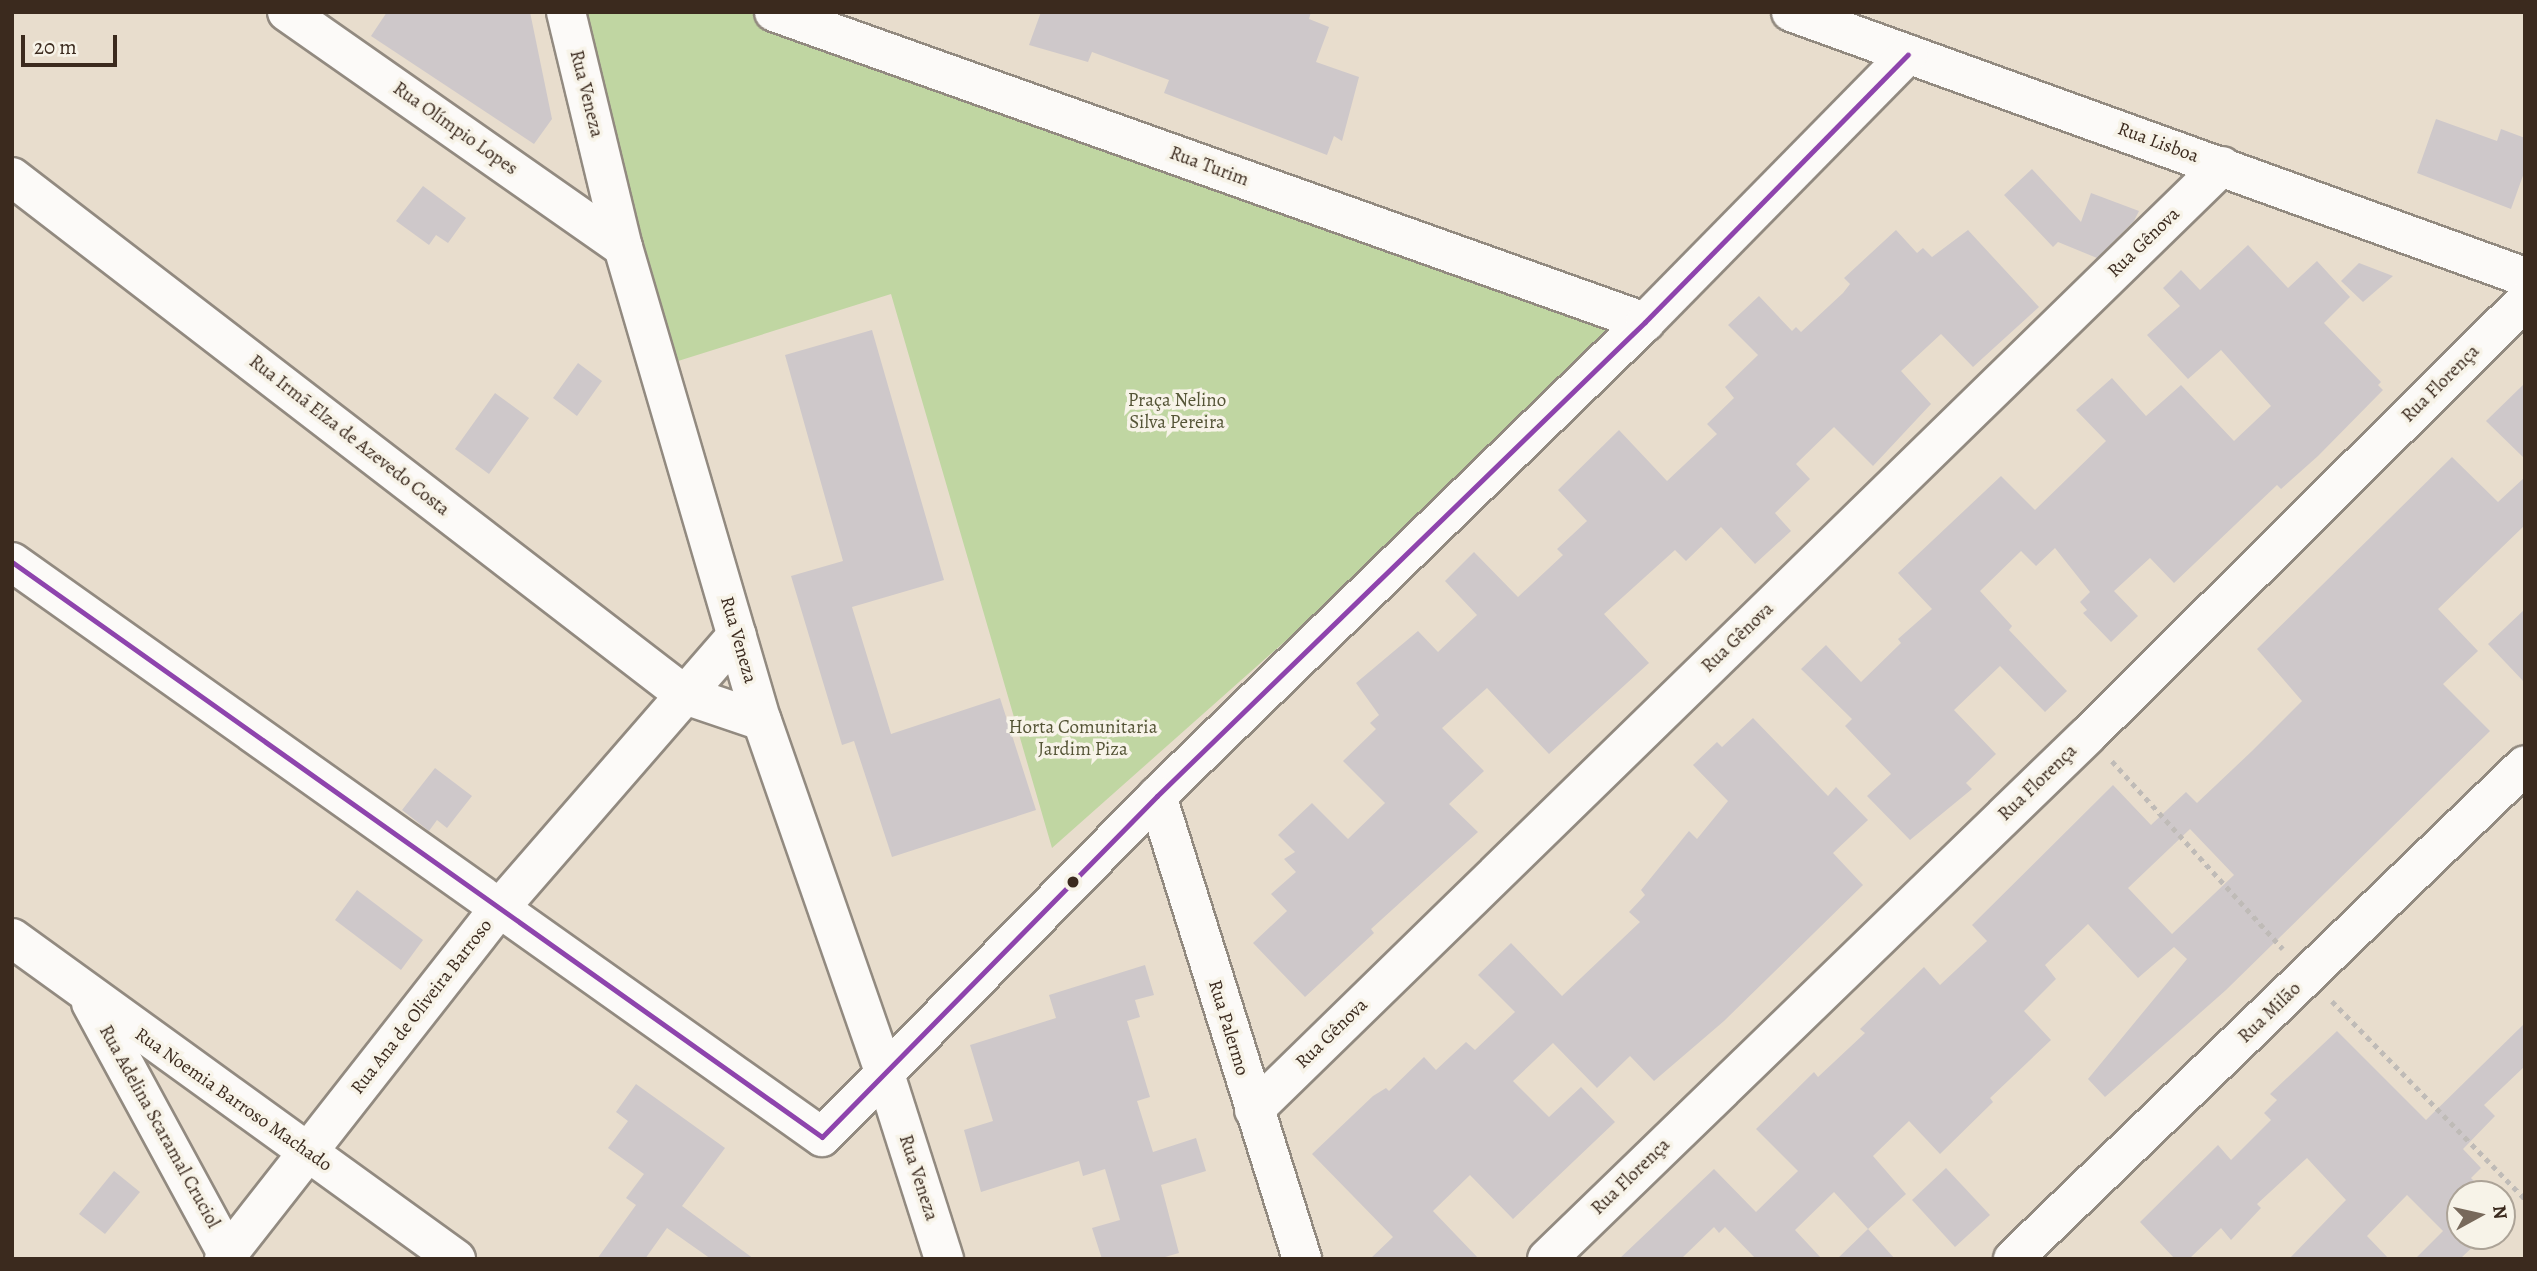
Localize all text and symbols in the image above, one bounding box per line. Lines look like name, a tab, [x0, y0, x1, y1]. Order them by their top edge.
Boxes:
scale bar	[24, 21, 121, 65]
text: 20 m	[34, 33, 77, 61]
street label: Rua Veneza	[564, 48, 608, 140]
street label: Rua Olímpio Lopes	[388, 78, 522, 180]
street label: Rua Lisboa	[2114, 118, 2202, 168]
street label: Rua Turim	[1166, 142, 1252, 192]
street label: Rua Gênova	[2103, 203, 2185, 283]
street label: Rua Florença	[2397, 340, 2485, 428]
street label: Rua Irmã Elza de Azevedo Costa	[244, 351, 454, 521]
park label: Praça Nelino Silva Pereira	[1128, 390, 1226, 434]
street label: Rua Veneza	[715, 594, 761, 686]
street label: Rua Gênova	[1697, 598, 1779, 678]
park label: Horta Comunitaria Jardim Piza	[1008, 717, 1158, 761]
street label: Rua Florença	[1994, 740, 2082, 826]
unlabelled marker	[1066, 875, 1080, 889]
street label: Rua Ana de Oliveira Barroso	[346, 915, 498, 1099]
street label: Rua Palermo	[1203, 978, 1253, 1078]
street label: Rua Milão	[2234, 978, 2306, 1048]
street label: Rua Gênova	[1291, 994, 1373, 1074]
street label: Rua Adelina Scaramal Cruciol	[94, 1022, 224, 1232]
street label: Rua Noemia Barroso Machado	[130, 1023, 336, 1177]
street label: Rua Veneza	[893, 1132, 943, 1224]
street label: Rua Florença	[1587, 1134, 1675, 1220]
north arrow	[2446, 1180, 2516, 1250]
text: N	[2486, 1204, 2514, 1221]

